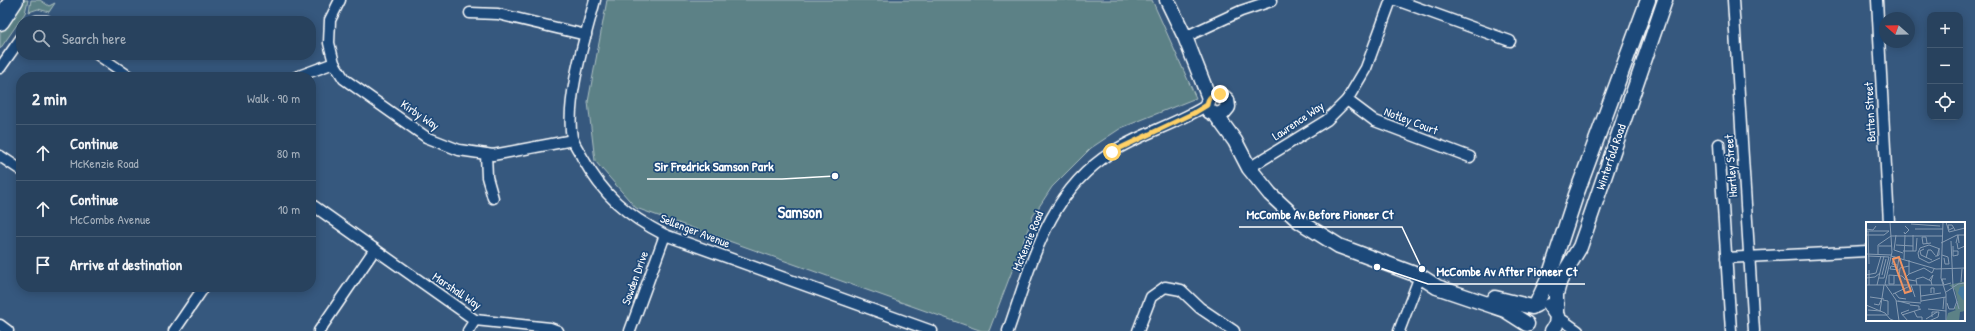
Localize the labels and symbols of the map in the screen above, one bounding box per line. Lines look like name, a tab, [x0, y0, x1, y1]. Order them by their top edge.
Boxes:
north arrow	[1879, 12, 1915, 48]
street label: Batten Street	[1859, 81, 1880, 142]
route end	[1211, 85, 1229, 103]
street label: Kirby Way	[397, 95, 443, 134]
street label: Lawrence Way	[1269, 97, 1327, 144]
street label: Notley Court	[1382, 103, 1441, 139]
street label: Winterfold Road	[1591, 121, 1630, 192]
street label: Hartley Street	[1720, 133, 1741, 198]
route start	[1103, 143, 1121, 161]
callout: Sir Fredrick Samson Park	[647, 154, 782, 179]
text: Sir Fredrick Samson Park	[654, 157, 774, 175]
district label: Samson	[778, 201, 822, 223]
callout: McCombe Av Before Pioneer Ct	[1239, 202, 1402, 227]
text: McCombe Av Before Pioneer Ct	[1246, 205, 1394, 223]
street label: McKenzie Road	[1008, 208, 1047, 273]
street label: Sellenger Avenue	[658, 209, 733, 252]
inset map	[1866, 222, 1965, 321]
street label: Sowden Drive	[617, 248, 652, 307]
callout: McCombe Av After Pioneer Ct	[1428, 259, 1585, 284]
text: McCombe Av After Pioneer Ct	[1437, 262, 1578, 280]
street label: Marshall Way	[429, 268, 485, 313]

